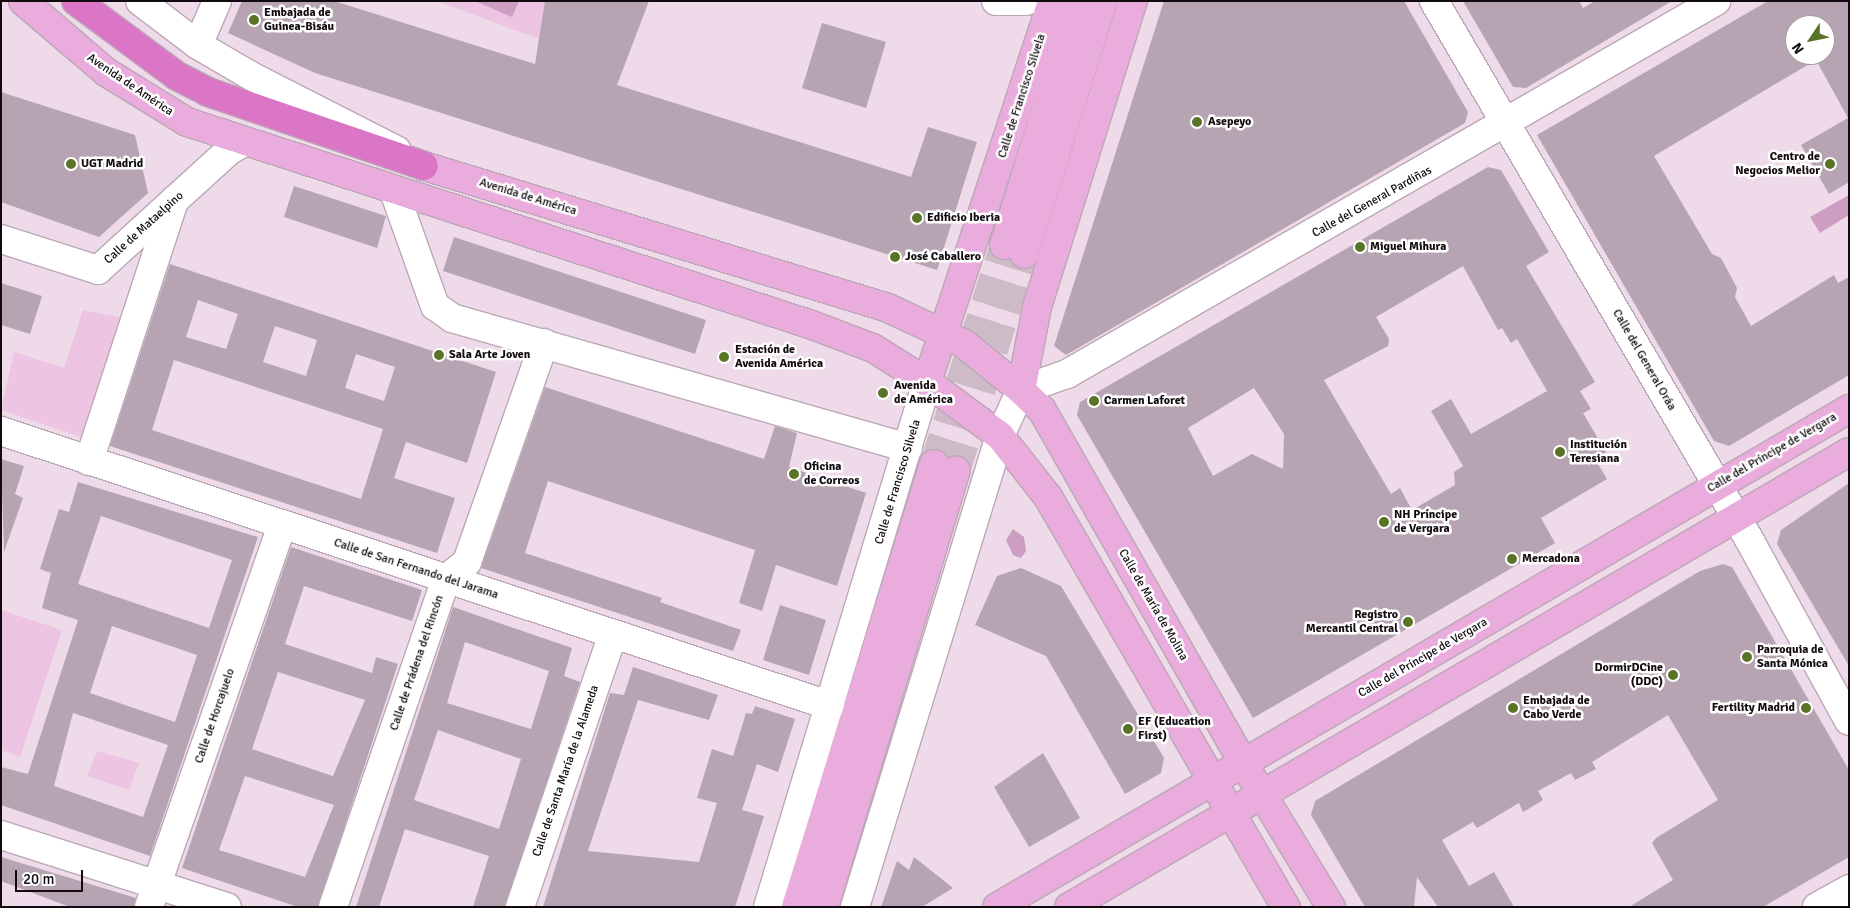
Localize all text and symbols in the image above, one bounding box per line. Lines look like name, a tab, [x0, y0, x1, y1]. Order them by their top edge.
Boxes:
place label: Embajada de Guinea-Bisáu	[264, 6, 334, 34]
marker: Embajada de Guinea-Bisáu	[248, 14, 260, 26]
north arrow	[1785, 15, 1835, 65]
street label: Calle de Francisco Silvela	[995, 32, 1049, 160]
text: N	[1788, 39, 1808, 57]
street label: Avenida de América	[84, 51, 176, 119]
marker: Asepeyo	[1190, 115, 1204, 129]
place label: Asepeyo	[1208, 115, 1251, 129]
place label: Centro de Negocios Melior	[1735, 150, 1820, 178]
place label: UGT Madrid	[81, 157, 143, 171]
marker: UGT Madrid	[65, 158, 77, 170]
marker: Centro de Negocios Melior	[1824, 158, 1836, 170]
street label: Calle del General Pardiñas	[1310, 163, 1434, 241]
street label: Avenida de América	[478, 175, 578, 219]
street label: Calle de Mataelpino	[101, 189, 187, 267]
place label: Edificio Iberia	[927, 211, 1000, 225]
marker: Edificio Iberia	[911, 212, 923, 224]
place label: Miguel Mihura	[1370, 240, 1446, 254]
marker: Miguel Mihura	[1354, 241, 1366, 253]
place label: José Caballero	[905, 250, 981, 264]
marker: José Caballero	[889, 251, 901, 263]
street label: Calle del General Oráa	[1609, 307, 1679, 413]
place label: Estación de Avenida América	[735, 343, 823, 371]
place label: Sala Arte Joven	[449, 348, 530, 362]
marker: Sala Arte Joven	[433, 349, 445, 361]
marker: Estación de Avenida América	[717, 350, 731, 364]
place label: Avenida de América	[894, 379, 953, 407]
marker: Avenida de América	[876, 386, 890, 400]
place label: Carmen Laforet	[1104, 394, 1185, 408]
marker: Carmen Laforet	[1088, 395, 1100, 407]
street label: Calle del Príncipe de Vergara	[1705, 410, 1839, 496]
street label: Calle de Francisco Silvela	[872, 418, 924, 546]
place label: Institución Teresiana	[1570, 438, 1627, 466]
marker: Institución Teresiana	[1554, 446, 1566, 458]
place label: Oficina de Correos	[804, 460, 859, 488]
marker: Oficina de Correos	[788, 468, 800, 480]
place label: NH Príncipe de Vergara	[1394, 508, 1457, 536]
marker: NH Príncipe de Vergara	[1378, 516, 1390, 528]
street label: Calle de San Fernando del Jarama	[332, 536, 500, 602]
street label: Calle de María de Molina	[1115, 547, 1191, 663]
place label: Mercadona	[1522, 552, 1580, 566]
marker: Mercadona	[1506, 553, 1518, 565]
street label: Calle de Prádena del Rincón	[387, 593, 447, 733]
place label: Registro Mercantil Central	[1306, 608, 1398, 636]
street label: Calle del Príncipe de Vergara	[1356, 615, 1490, 701]
marker: Registro Mercantil Central	[1402, 616, 1414, 628]
place label: Parroquia de Santa Mónica	[1757, 643, 1828, 671]
marker: Parroquia de Santa Mónica	[1741, 651, 1753, 663]
place label: DormirDCine (DDC)	[1595, 661, 1663, 689]
street label: Calle de Horcajuelo	[192, 667, 238, 765]
marker: DormirDCine (DDC)	[1667, 669, 1679, 681]
street label: Calle de Santa María de la Alameda	[530, 683, 602, 859]
place label: Embajada de Cabo Verde	[1523, 694, 1590, 722]
place label: Fertility Madrid	[1712, 701, 1795, 715]
marker: Fertility Madrid	[1799, 701, 1813, 715]
marker: Embajada de Cabo Verde	[1507, 702, 1519, 714]
place label: EF (Education First)	[1138, 715, 1211, 743]
marker: EF (Education First)	[1122, 723, 1134, 735]
scale bar	[18, 860, 85, 892]
text: 20 m	[23, 870, 54, 888]

